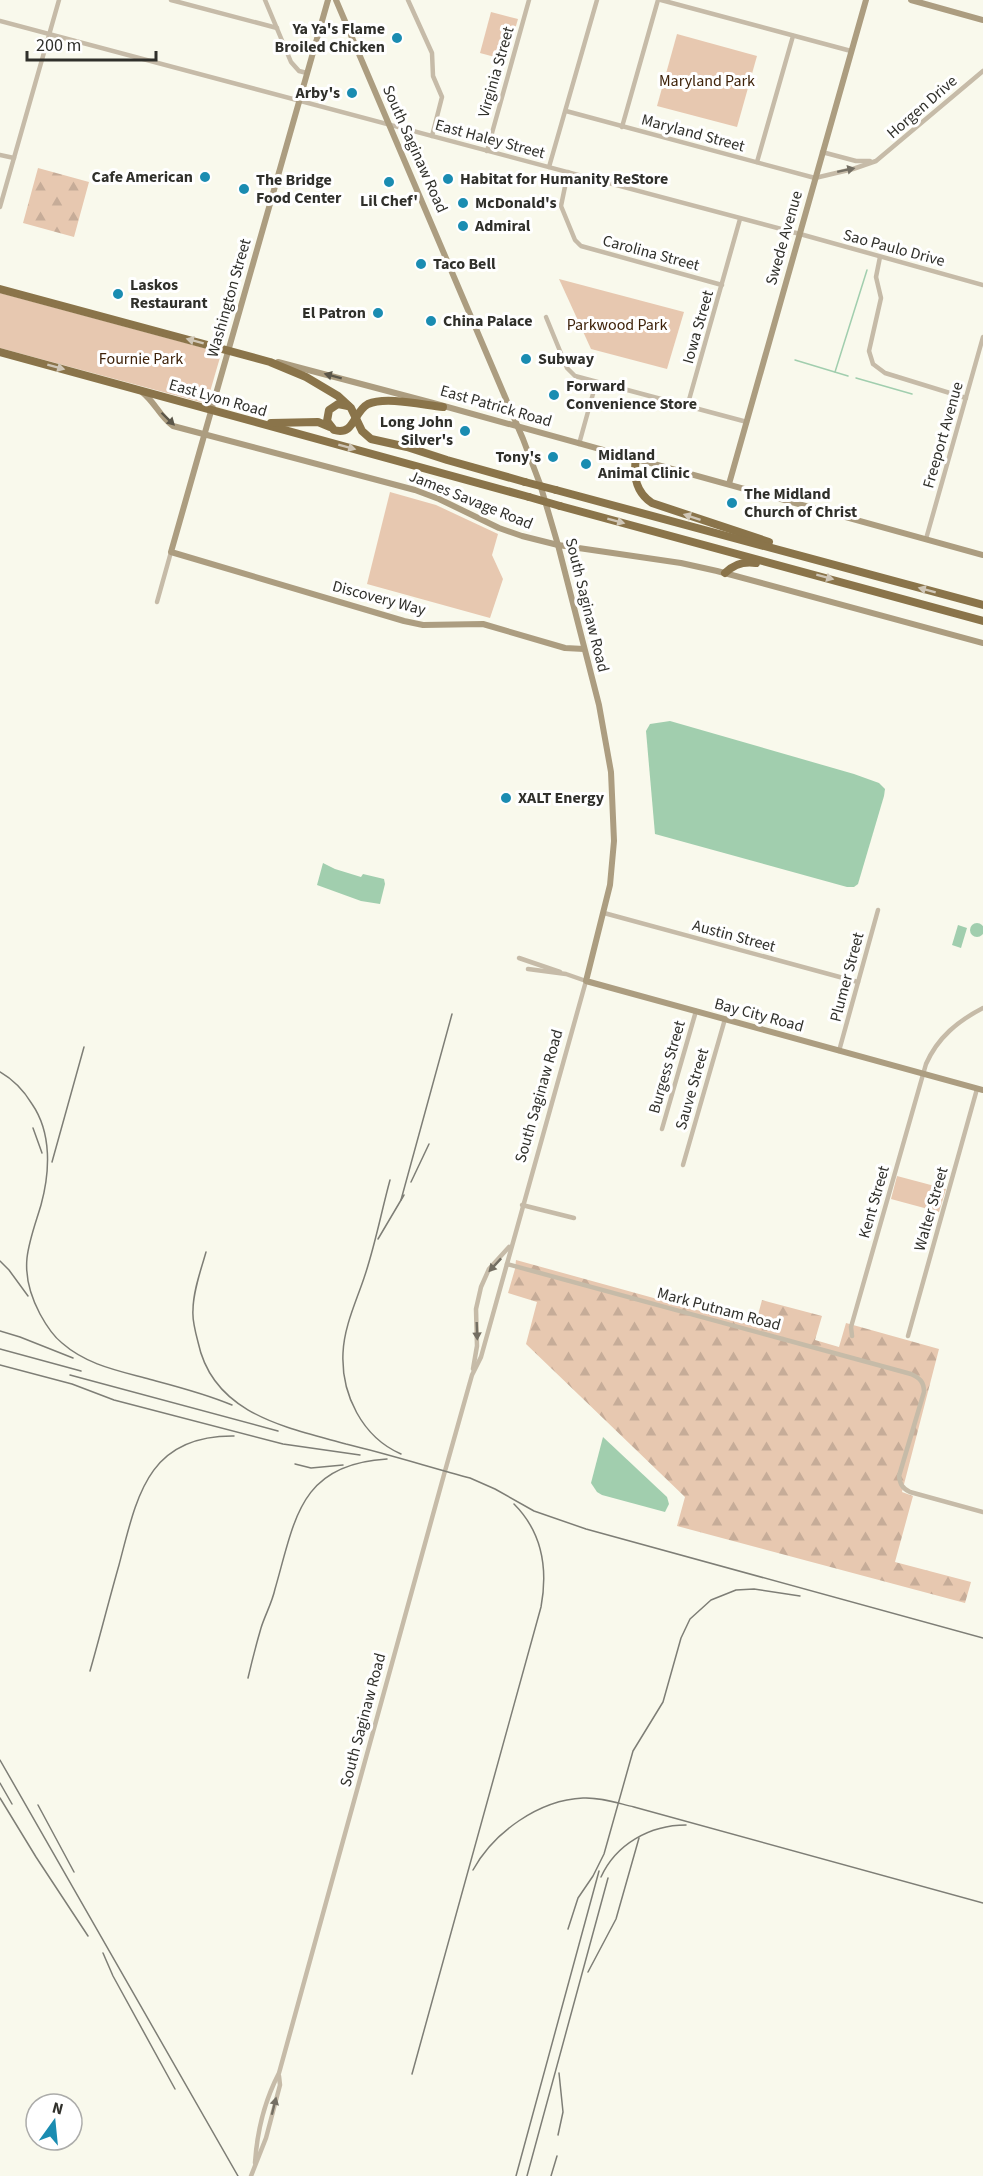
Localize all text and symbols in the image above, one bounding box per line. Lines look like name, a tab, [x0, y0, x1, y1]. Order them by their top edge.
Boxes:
place label: Ya Ya's Flame Broiled Chicken	[274, 18, 385, 58]
street label: Virginia Street	[473, 23, 520, 120]
scale bar	[27, 24, 156, 62]
marker: Ya Ya's Flame Broiled Chicken	[390, 31, 404, 45]
text: 200 m	[36, 33, 81, 58]
park label: Maryland Park	[659, 70, 755, 92]
street label: Horgen Drive	[882, 70, 962, 144]
place label: Arby's	[295, 82, 340, 104]
street label: South Saginaw Road	[377, 82, 453, 216]
marker: Arby's	[345, 86, 359, 100]
street label: Maryland Street	[639, 109, 748, 158]
street label: East Haley Street	[433, 114, 548, 164]
one-way arrow	[837, 165, 856, 174]
place label: Cafe American	[92, 166, 193, 188]
place label: Habitat for Humanity ReStore	[460, 168, 668, 190]
place label: The Bridge Food Center	[256, 169, 342, 209]
marker: Cafe American	[198, 170, 212, 184]
marker: Habitat for Humanity ReStore	[441, 172, 455, 186]
marker: Lil Chef'	[382, 175, 396, 189]
marker: The Bridge Food Center	[237, 182, 251, 196]
street label: Swede Avenue	[760, 188, 808, 288]
place label: Lil Chef'	[360, 190, 418, 212]
place label: McDonald's	[475, 192, 557, 214]
marker: McDonald's	[456, 196, 470, 210]
place label: Admiral	[474, 215, 531, 237]
marker: Admiral	[456, 219, 470, 233]
street label: Sao Paulo Drive	[841, 224, 947, 272]
street label: Carolina Street	[600, 230, 702, 277]
street label: Washington Street	[202, 236, 257, 360]
place label: Taco Bell	[433, 253, 496, 275]
marker: Taco Bell	[414, 257, 428, 271]
place label: Laskos Restaurant	[130, 274, 208, 314]
marker: Laskos Restaurant	[111, 287, 125, 301]
street label: Iowa Street	[677, 287, 719, 366]
place label: El Patron	[302, 302, 366, 324]
marker: El Patron	[371, 306, 385, 320]
place label: China Palace	[443, 310, 532, 332]
marker: China Palace	[424, 314, 438, 328]
park label: Parkwood Park	[567, 314, 667, 336]
one-way arrow	[186, 336, 204, 345]
park label: Fournie Park	[99, 348, 183, 370]
place label: Subway	[538, 348, 595, 370]
marker: Subway	[519, 352, 533, 366]
one-way arrow	[47, 363, 66, 373]
one-way arrow	[324, 371, 342, 380]
street label: East Lyon Road	[166, 373, 270, 423]
place label: Forward Convenience Store	[566, 375, 697, 415]
street label: Freeport Avenue	[917, 379, 969, 491]
street label: East Patrick Road	[438, 380, 554, 432]
marker: Forward Convenience Store	[547, 388, 561, 402]
place label: Long John Silver's	[380, 411, 453, 451]
one-way arrow	[160, 412, 175, 426]
marker: Long John Silver's	[458, 424, 472, 438]
one-way arrow	[338, 443, 356, 453]
place label: Midland Animal Clinic	[597, 444, 691, 484]
place label: Tony's	[495, 446, 541, 468]
marker: Tony's	[546, 450, 560, 464]
marker: Midland Animal Clinic	[579, 457, 593, 471]
street label: James Savage Road	[406, 465, 536, 535]
place label: The Midland Church of Christ	[744, 483, 857, 523]
marker: The Midland Church of Christ	[725, 496, 739, 510]
one-way arrow	[683, 512, 701, 521]
one-way arrow	[607, 517, 625, 526]
street label: South Saginaw Road	[560, 536, 614, 674]
one-way arrow	[816, 573, 834, 582]
street label: Discovery Way	[330, 575, 429, 621]
one-way arrow	[917, 585, 935, 594]
place label: XALT Energy	[518, 787, 605, 809]
marker: XALT Energy	[499, 791, 513, 805]
street label: Austin Street	[690, 914, 778, 958]
street label: Plumer Street	[824, 929, 870, 1024]
street label: Bay City Road	[712, 993, 806, 1037]
street label: Burgess Street	[643, 1017, 691, 1116]
street label: South Saginaw Road	[509, 1027, 569, 1165]
street label: Sauve Street	[670, 1045, 714, 1132]
street label: Kent Street	[853, 1163, 895, 1241]
street label: Walter Street	[909, 1164, 954, 1254]
one-way arrow	[488, 1257, 502, 1272]
street label: Mark Putnam Road	[655, 1282, 783, 1336]
one-way arrow	[472, 1321, 481, 1340]
street label: South Saginaw Road	[335, 1651, 391, 1789]
north arrow	[24, 2092, 84, 2152]
text: N	[50, 2096, 66, 2120]
one-way arrow	[270, 2097, 280, 2115]

